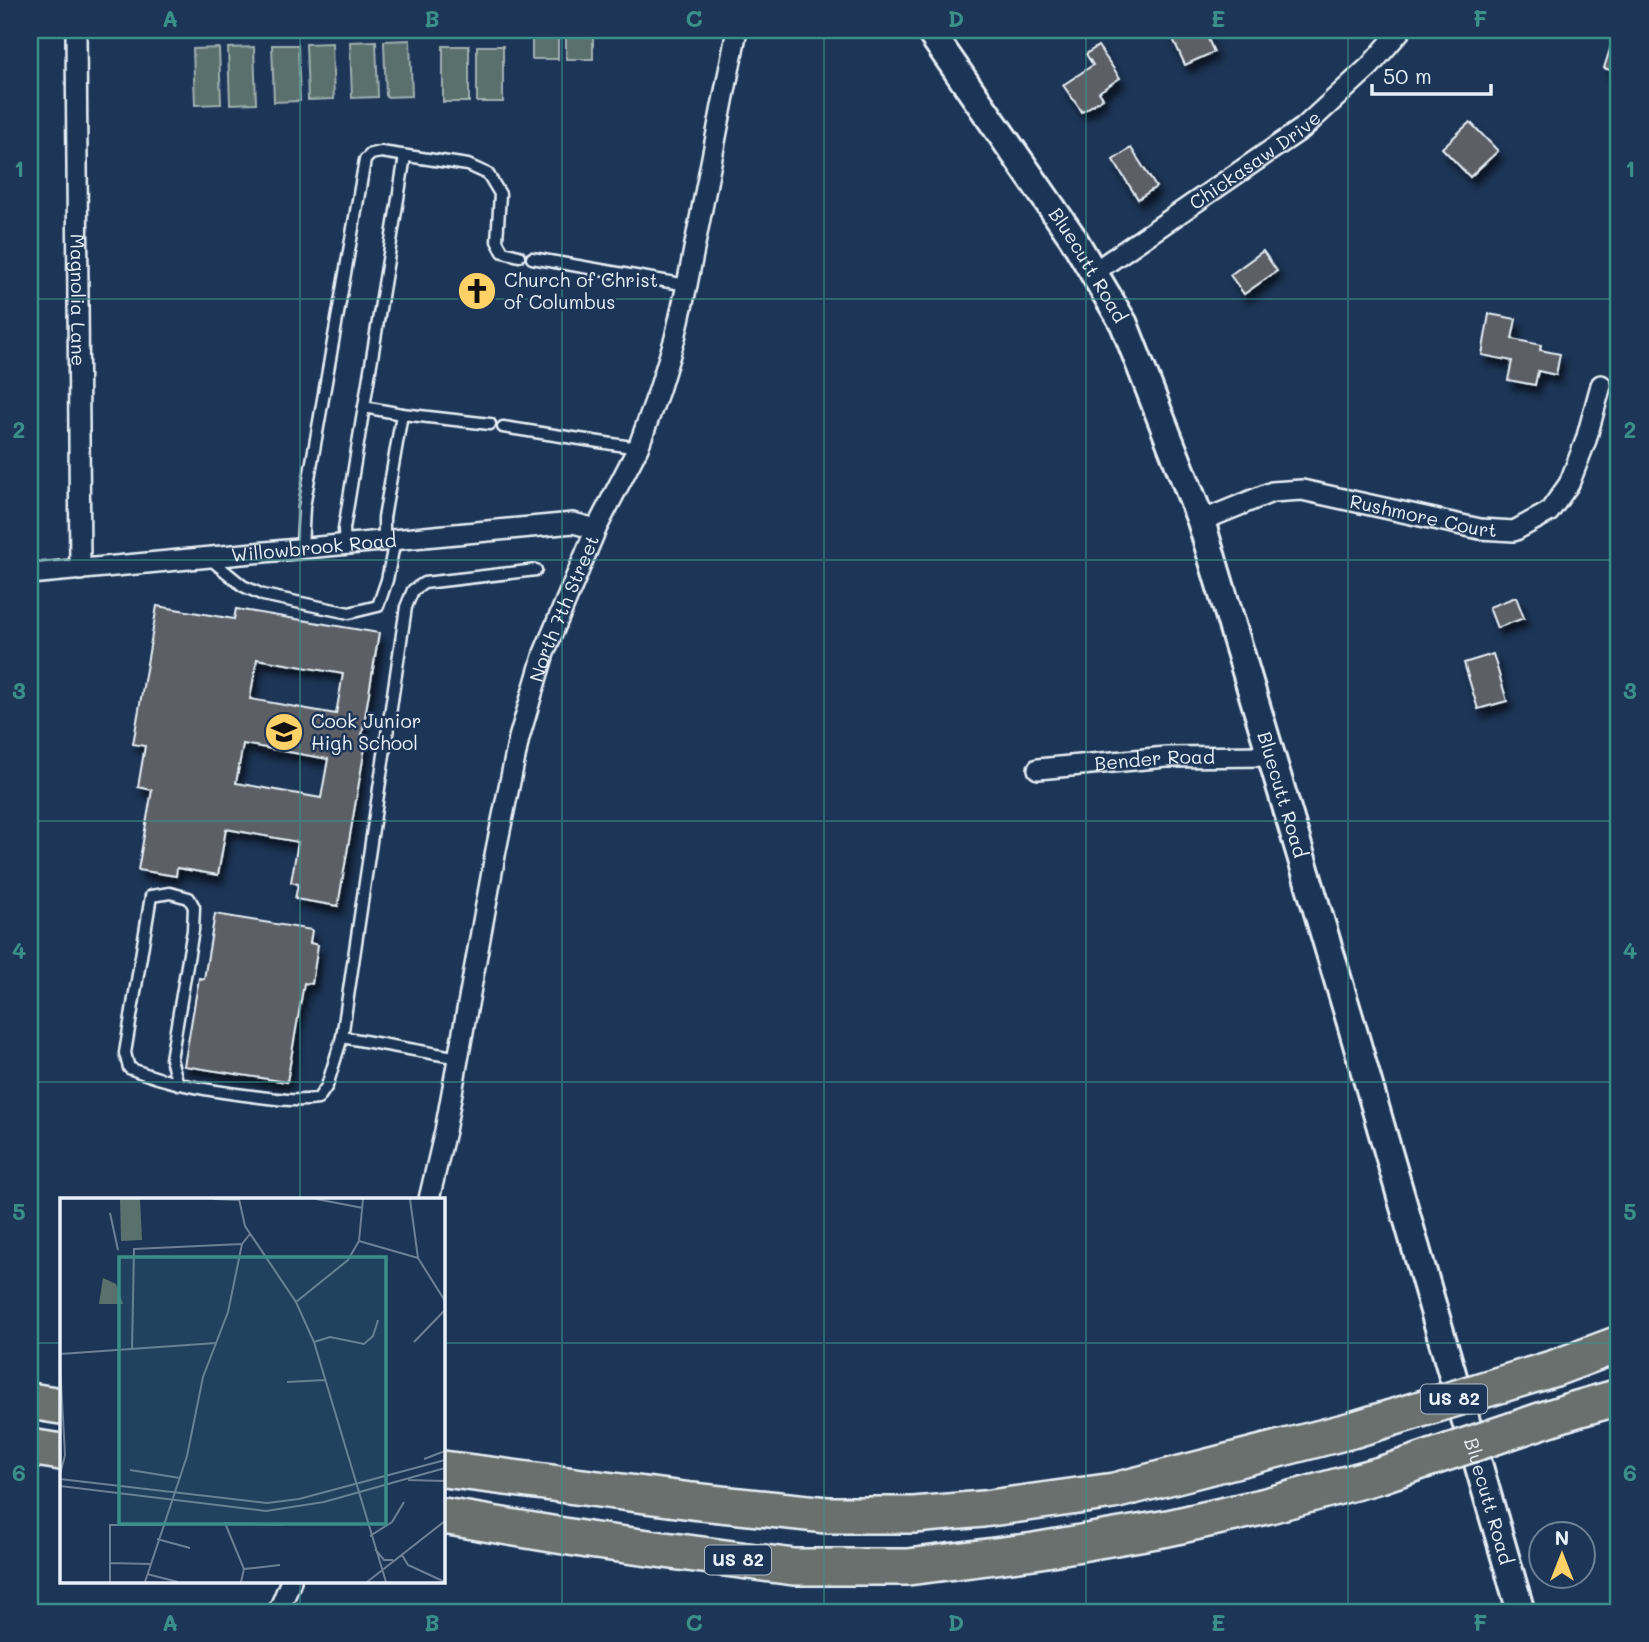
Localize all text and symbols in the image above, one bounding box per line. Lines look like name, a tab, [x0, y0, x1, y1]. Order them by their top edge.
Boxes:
text: A	[162, 3, 178, 33]
text: B	[424, 3, 440, 33]
text: C	[685, 3, 703, 33]
text: D	[948, 3, 964, 33]
text: E	[1211, 3, 1225, 33]
text: F	[1473, 3, 1487, 33]
scale bar	[1372, 52, 1492, 96]
text: 50 m	[1383, 62, 1432, 89]
street label: Chickasaw Drive	[1184, 105, 1326, 215]
text: 1	[14, 153, 24, 183]
text: 1	[1625, 153, 1635, 183]
street label: Bluecutt Road	[1044, 202, 1133, 327]
street label: Magnolia Lane	[66, 234, 91, 366]
place label: Church of Christ of Columbus	[504, 267, 658, 314]
church icon: Church of Christ of Columbus	[456, 270, 498, 312]
text: 2	[13, 414, 25, 444]
text: 2	[1624, 414, 1636, 444]
street label: Rushmore Court	[1348, 488, 1498, 542]
street label: Willowbrook Road	[230, 527, 397, 567]
street label: North 7th Street	[523, 531, 604, 685]
text: 3	[12, 675, 26, 705]
text: 3	[1623, 675, 1637, 705]
place label: Cook Junior High School	[311, 708, 421, 755]
school or university icon: Cook Junior High School	[263, 711, 305, 753]
street label: Bluecutt Road	[1253, 728, 1314, 861]
street label: Bender Road	[1093, 744, 1215, 776]
text: 4	[12, 935, 26, 965]
text: 4	[1623, 935, 1637, 965]
text: 5	[12, 1196, 26, 1226]
text: 5	[1623, 1196, 1637, 1226]
inset map	[60, 1198, 444, 1582]
road number: US 82	[1421, 1384, 1487, 1414]
street label: Bluecutt Road	[1459, 1435, 1520, 1567]
text: 6	[12, 1457, 26, 1487]
text: 6	[1623, 1457, 1637, 1487]
north arrow	[1526, 1520, 1596, 1590]
text: N	[1555, 1525, 1569, 1550]
road number: US 82	[705, 1546, 771, 1574]
text: A	[162, 1607, 178, 1637]
text: B	[424, 1607, 440, 1637]
text: C	[685, 1607, 703, 1637]
text: D	[948, 1607, 964, 1637]
text: E	[1211, 1607, 1225, 1637]
text: F	[1473, 1607, 1487, 1637]

